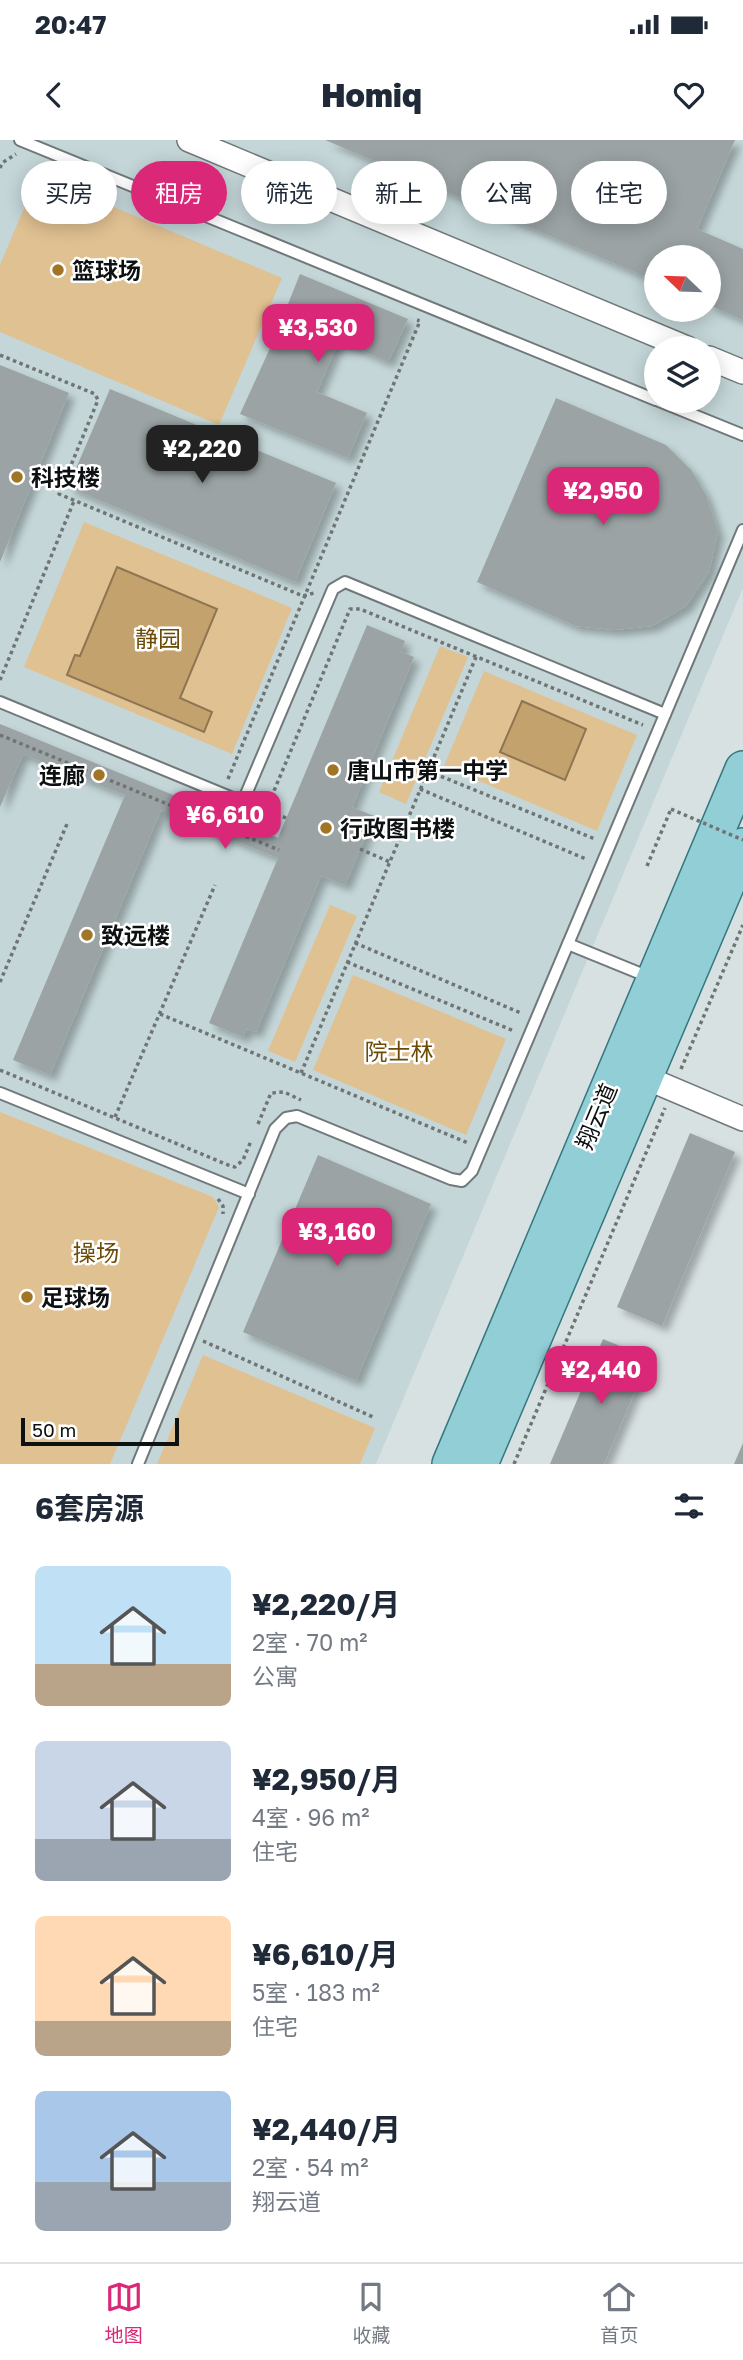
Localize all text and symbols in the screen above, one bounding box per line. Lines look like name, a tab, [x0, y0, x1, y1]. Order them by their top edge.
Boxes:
text: 20:47	[35, 9, 107, 40]
icon: back	[35, 76, 73, 114]
text: Homiq	[321, 76, 422, 114]
icon: heart	[670, 76, 708, 114]
chip: 买房	[21, 161, 117, 224]
chip: 租房	[131, 161, 227, 224]
chip: 筛选	[241, 161, 337, 224]
chip: 新上	[351, 161, 447, 224]
chip: 公寓	[461, 161, 557, 224]
chip: 住宅	[571, 161, 667, 224]
north arrow	[644, 245, 721, 322]
map controls	[644, 245, 721, 413]
place label: 篮球场	[72, 256, 141, 284]
marker: 篮球场	[50, 262, 66, 278]
pin: ¥3,530	[261, 304, 375, 364]
text: ¥3,530	[278, 313, 358, 341]
button: layers	[644, 336, 721, 413]
pin: ¥2,220	[145, 426, 259, 485]
text: ¥2,220	[162, 434, 242, 462]
place label: 科技楼	[31, 463, 100, 491]
pin: ¥2,950	[546, 468, 660, 527]
marker: 科技楼	[9, 469, 25, 485]
text: ¥2,950	[563, 476, 643, 504]
park label: 静园	[135, 624, 181, 652]
place label: 唐山市第一中学	[347, 756, 508, 784]
place label: 连廊	[39, 761, 85, 789]
marker: 唐山市第一中学	[325, 762, 341, 778]
marker: 连廊	[91, 767, 107, 783]
pin: ¥6,610	[168, 792, 282, 851]
text: ¥6,610	[186, 800, 264, 828]
place label: 行政图书楼	[340, 814, 455, 842]
marker: 行政图书楼	[318, 820, 334, 836]
place label: 致远楼	[101, 921, 170, 949]
marker: 致远楼	[79, 927, 95, 943]
park label: 院士林	[365, 1037, 434, 1065]
street label: 翔云道	[570, 1079, 622, 1153]
pin: ¥3,160	[280, 1208, 394, 1268]
text: ¥3,160	[298, 1217, 376, 1245]
park label: 操场	[73, 1238, 119, 1266]
place label: 足球场	[41, 1283, 110, 1311]
marker: 足球场	[19, 1289, 35, 1305]
pin: ¥2,440	[544, 1346, 658, 1406]
text: ¥2,440	[561, 1355, 641, 1383]
scale bar	[21, 1415, 178, 1447]
text: 50 m	[32, 1418, 76, 1441]
icon: filters	[670, 1487, 708, 1525]
text: 6套房源	[35, 1490, 144, 1526]
text: ¥2,220/月	[252, 1586, 400, 1622]
icon: home	[91, 1594, 175, 1678]
text: 2室 · 70 m²	[252, 1628, 368, 1656]
text: 公寓	[252, 1662, 298, 1690]
text: ¥2,950/月	[252, 1761, 401, 1797]
icon: home	[91, 1769, 175, 1853]
text: 4室 · 96 m²	[252, 1803, 370, 1831]
text: 住宅	[252, 1837, 298, 1865]
text: ¥6,610/月	[252, 1936, 399, 1972]
icon: home	[91, 1944, 175, 2028]
text: 5室 · 183 m²	[252, 1978, 380, 2006]
text: 住宅	[252, 2012, 298, 2040]
text: ¥2,440/月	[252, 2111, 401, 2147]
icon: home	[91, 2119, 175, 2203]
text: 2室 · 54 m²	[252, 2153, 369, 2181]
text: 翔云道	[252, 2187, 321, 2215]
tab: 地图	[105, 2278, 143, 2347]
tab: 收藏	[352, 2278, 390, 2347]
tab: 首页	[600, 2278, 638, 2347]

